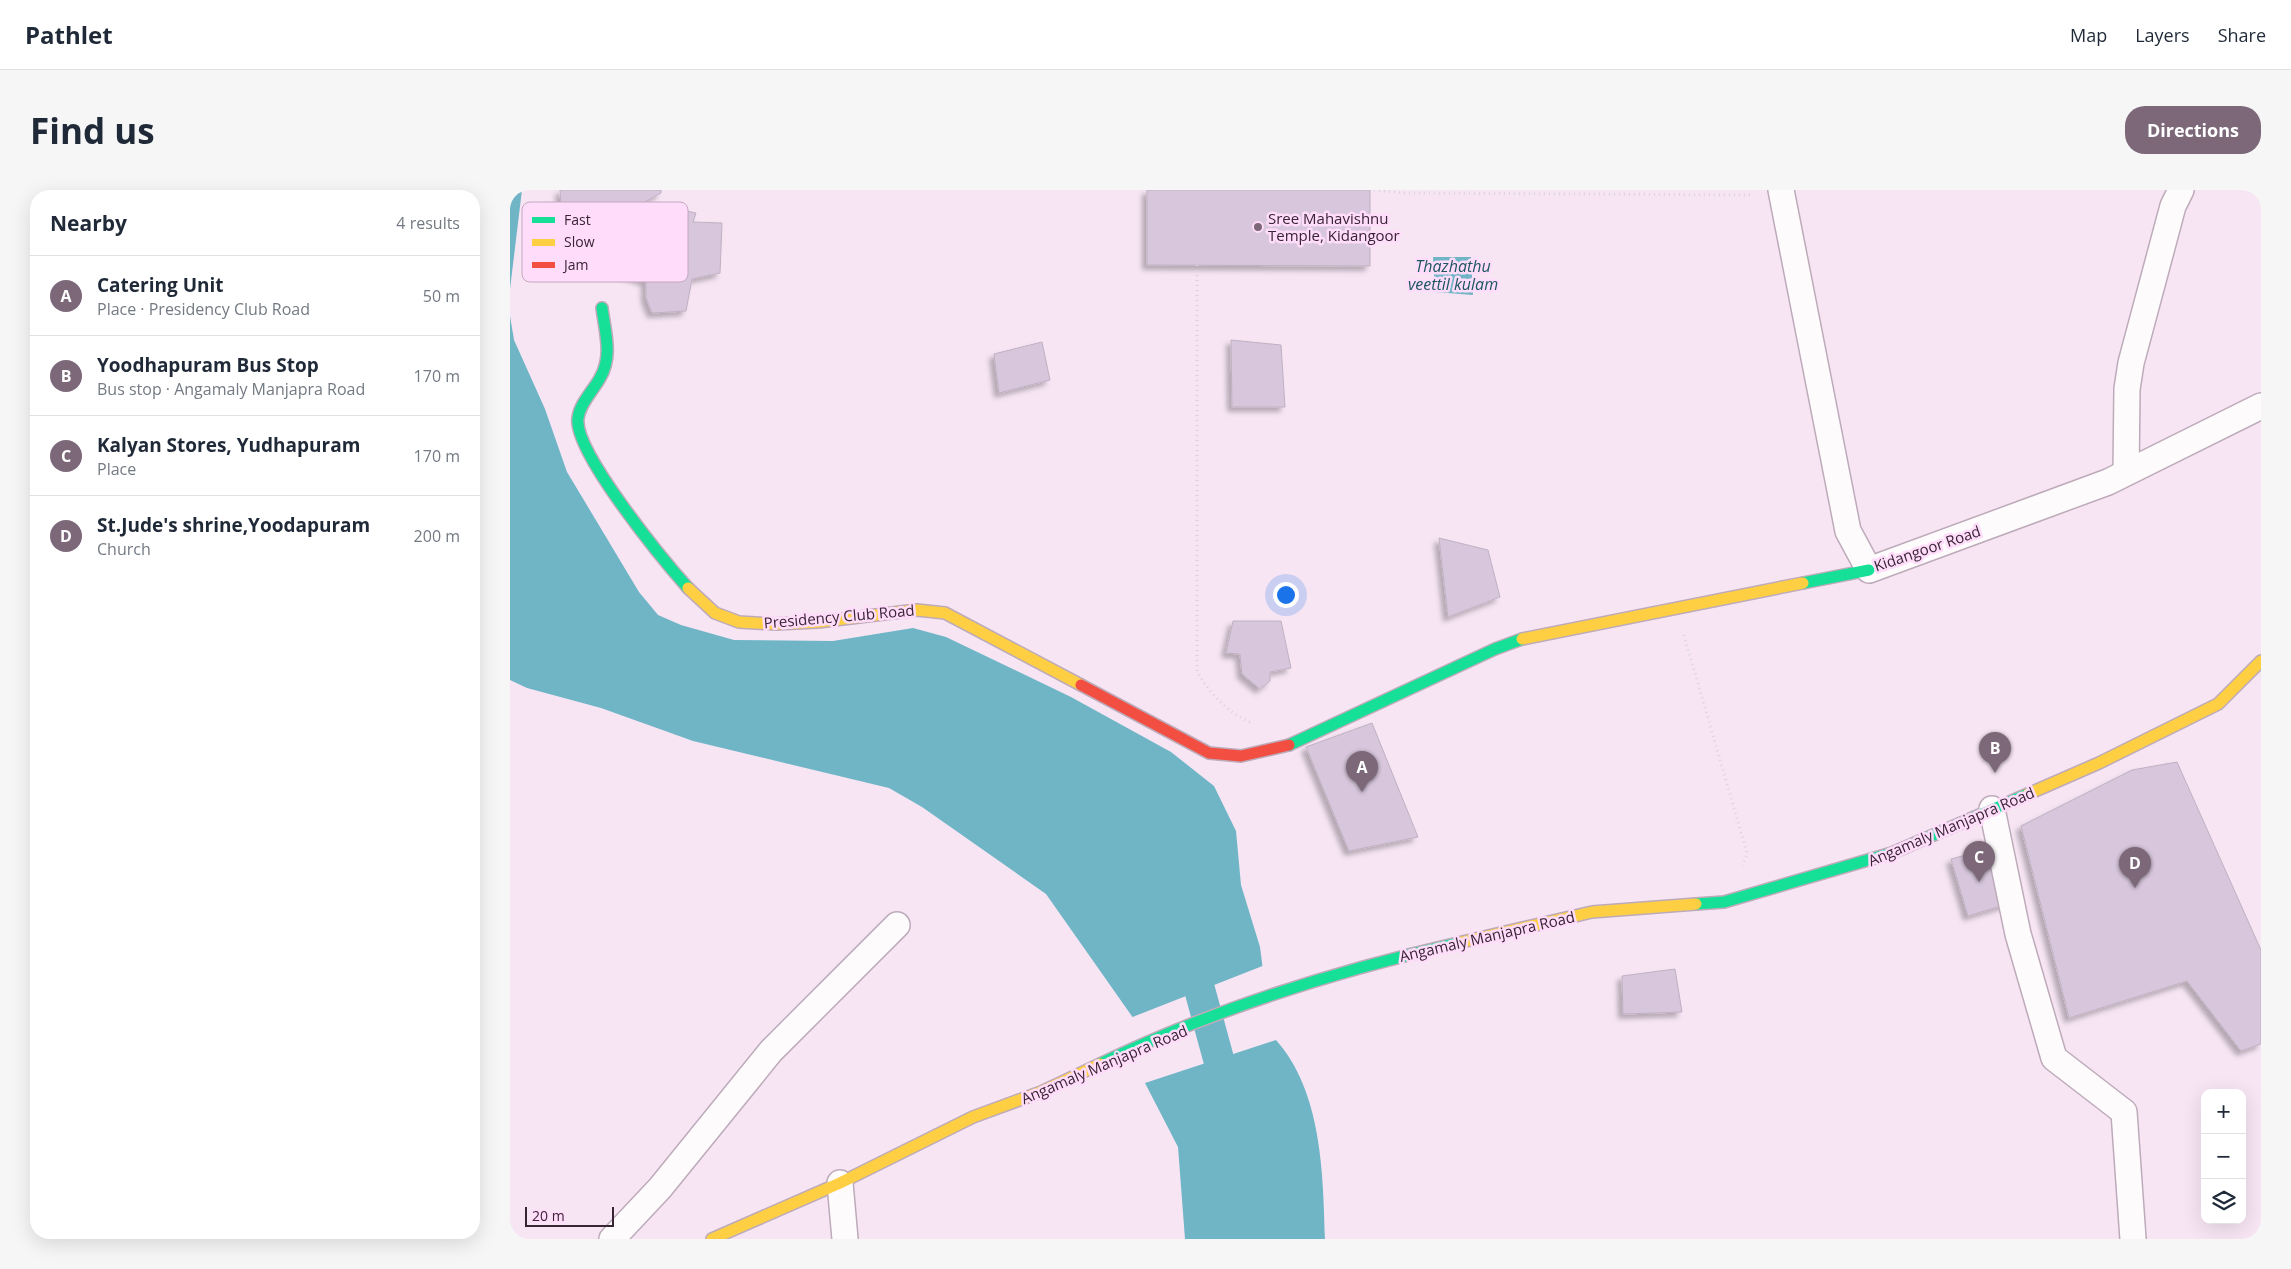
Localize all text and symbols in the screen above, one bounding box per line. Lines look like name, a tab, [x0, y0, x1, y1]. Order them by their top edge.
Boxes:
text: Pathlet	[25, 18, 113, 51]
text: Map	[2070, 23, 2107, 47]
text: Layers	[2135, 23, 2190, 47]
text: Share	[2218, 23, 2266, 47]
button: Directions	[2125, 106, 2261, 154]
text: Find us	[30, 107, 155, 154]
legend	[522, 202, 688, 282]
place label: Sree Mahavishnu Temple, Kidangoor	[1268, 208, 1400, 245]
text: Nearby	[50, 209, 127, 237]
text: Fast	[564, 210, 591, 229]
text: 4 results	[396, 212, 460, 234]
marker: Sree Mahavishnu Temple, Kidangoor	[1252, 221, 1264, 233]
text: Slow	[564, 232, 595, 251]
text: Jam	[562, 255, 589, 274]
water label: Thazhathu veettil kulam	[1408, 255, 1498, 295]
text: Catering Unit	[97, 272, 224, 298]
text: A	[60, 285, 72, 307]
text: 50 m	[423, 285, 460, 307]
text: Place · Presidency Club Road	[97, 298, 310, 320]
text: Yoodhapuram Bus Stop	[97, 352, 319, 378]
text: B	[61, 365, 71, 387]
text: 170 m	[414, 365, 460, 387]
text: Bus stop · Angamaly Manjapra Road	[97, 378, 365, 400]
text: Kalyan Stores, Yudhapuram	[97, 432, 360, 458]
text: C	[61, 445, 71, 467]
text: 170 m	[414, 445, 460, 467]
text: Place	[97, 458, 136, 480]
text: St.Jude's shrine,Yoodapuram	[97, 512, 370, 538]
street label: Kidangoor Road	[1871, 520, 1983, 576]
text: D	[60, 525, 72, 547]
text: 200 m	[414, 525, 460, 547]
text: Church	[97, 538, 151, 560]
your location	[1273, 582, 1299, 608]
street label: Presidency Club Road	[763, 599, 915, 633]
pin: B	[1979, 732, 2011, 773]
pin: A	[1346, 751, 1378, 792]
street label: Angamaly Manjapra Road	[1865, 782, 2037, 870]
pin: C	[1963, 841, 1995, 882]
pin: D	[2119, 847, 2151, 888]
street label: Angamaly Manjapra Road	[1398, 906, 1576, 966]
street label: Angamaly Manjapra Road	[1018, 1020, 1190, 1108]
map controls	[2201, 1089, 2246, 1224]
button: +	[2201, 1089, 2246, 1134]
button: −	[2201, 1134, 2246, 1179]
button: layers	[2201, 1179, 2246, 1224]
scale bar	[525, 1204, 614, 1227]
text: 20 m	[532, 1206, 565, 1225]

